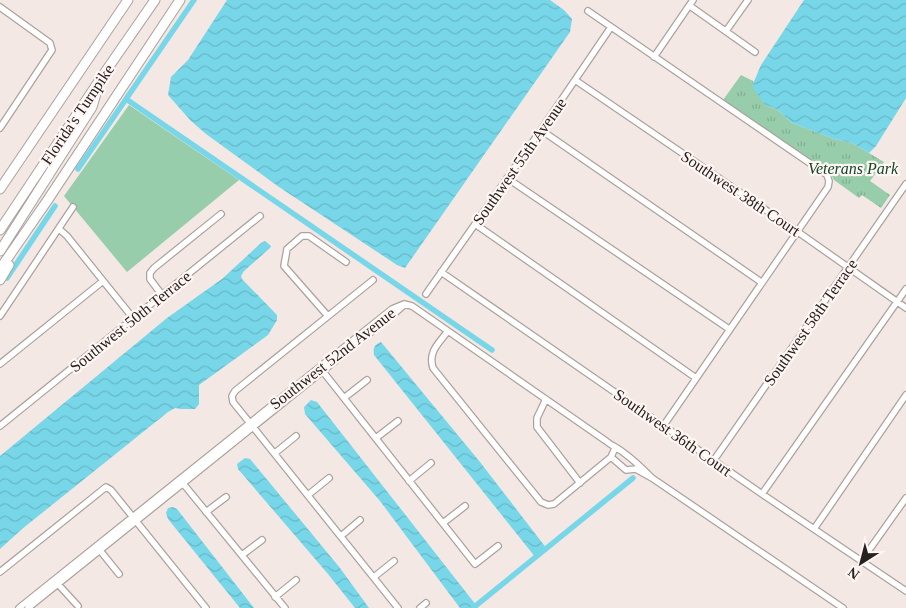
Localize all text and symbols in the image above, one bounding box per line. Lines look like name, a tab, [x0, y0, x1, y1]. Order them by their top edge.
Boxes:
street label: Florida's Turnpike	[38, 61, 118, 168]
street label: Southwest 55th Avenue	[469, 95, 570, 228]
street label: Southwest 38th Court	[678, 147, 804, 240]
park label: Veterans Park	[808, 160, 899, 177]
street label: Southwest 58th Terrace	[760, 256, 861, 389]
street label: Southwest 50th Terrace	[66, 267, 194, 375]
street label: Southwest 52nd Avenue	[266, 304, 398, 413]
street label: Southwest 36th Court	[611, 385, 735, 480]
north arrow	[836, 538, 886, 588]
text: N	[845, 564, 862, 582]

